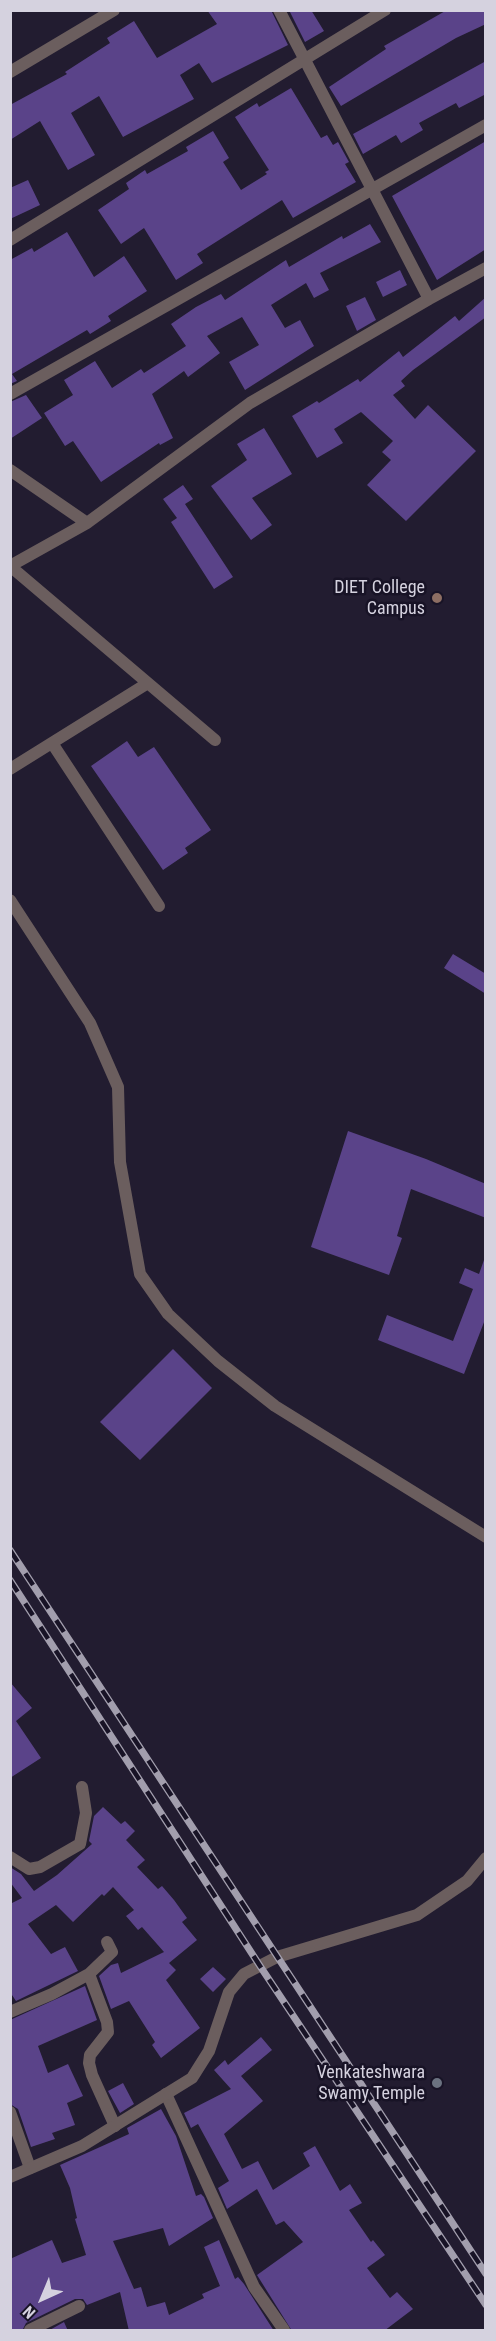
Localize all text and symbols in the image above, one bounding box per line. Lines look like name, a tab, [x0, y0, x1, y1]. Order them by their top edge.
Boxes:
place label: DIET College Campus	[334, 577, 425, 620]
marker: DIET College Campus	[430, 591, 444, 605]
place label: Venkateshwara Swamy Temple	[317, 2062, 425, 2104]
marker: Venkateshwara Swamy Temple	[430, 2076, 444, 2090]
north arrow	[12, 2269, 72, 2329]
text: N	[19, 2302, 39, 2323]

